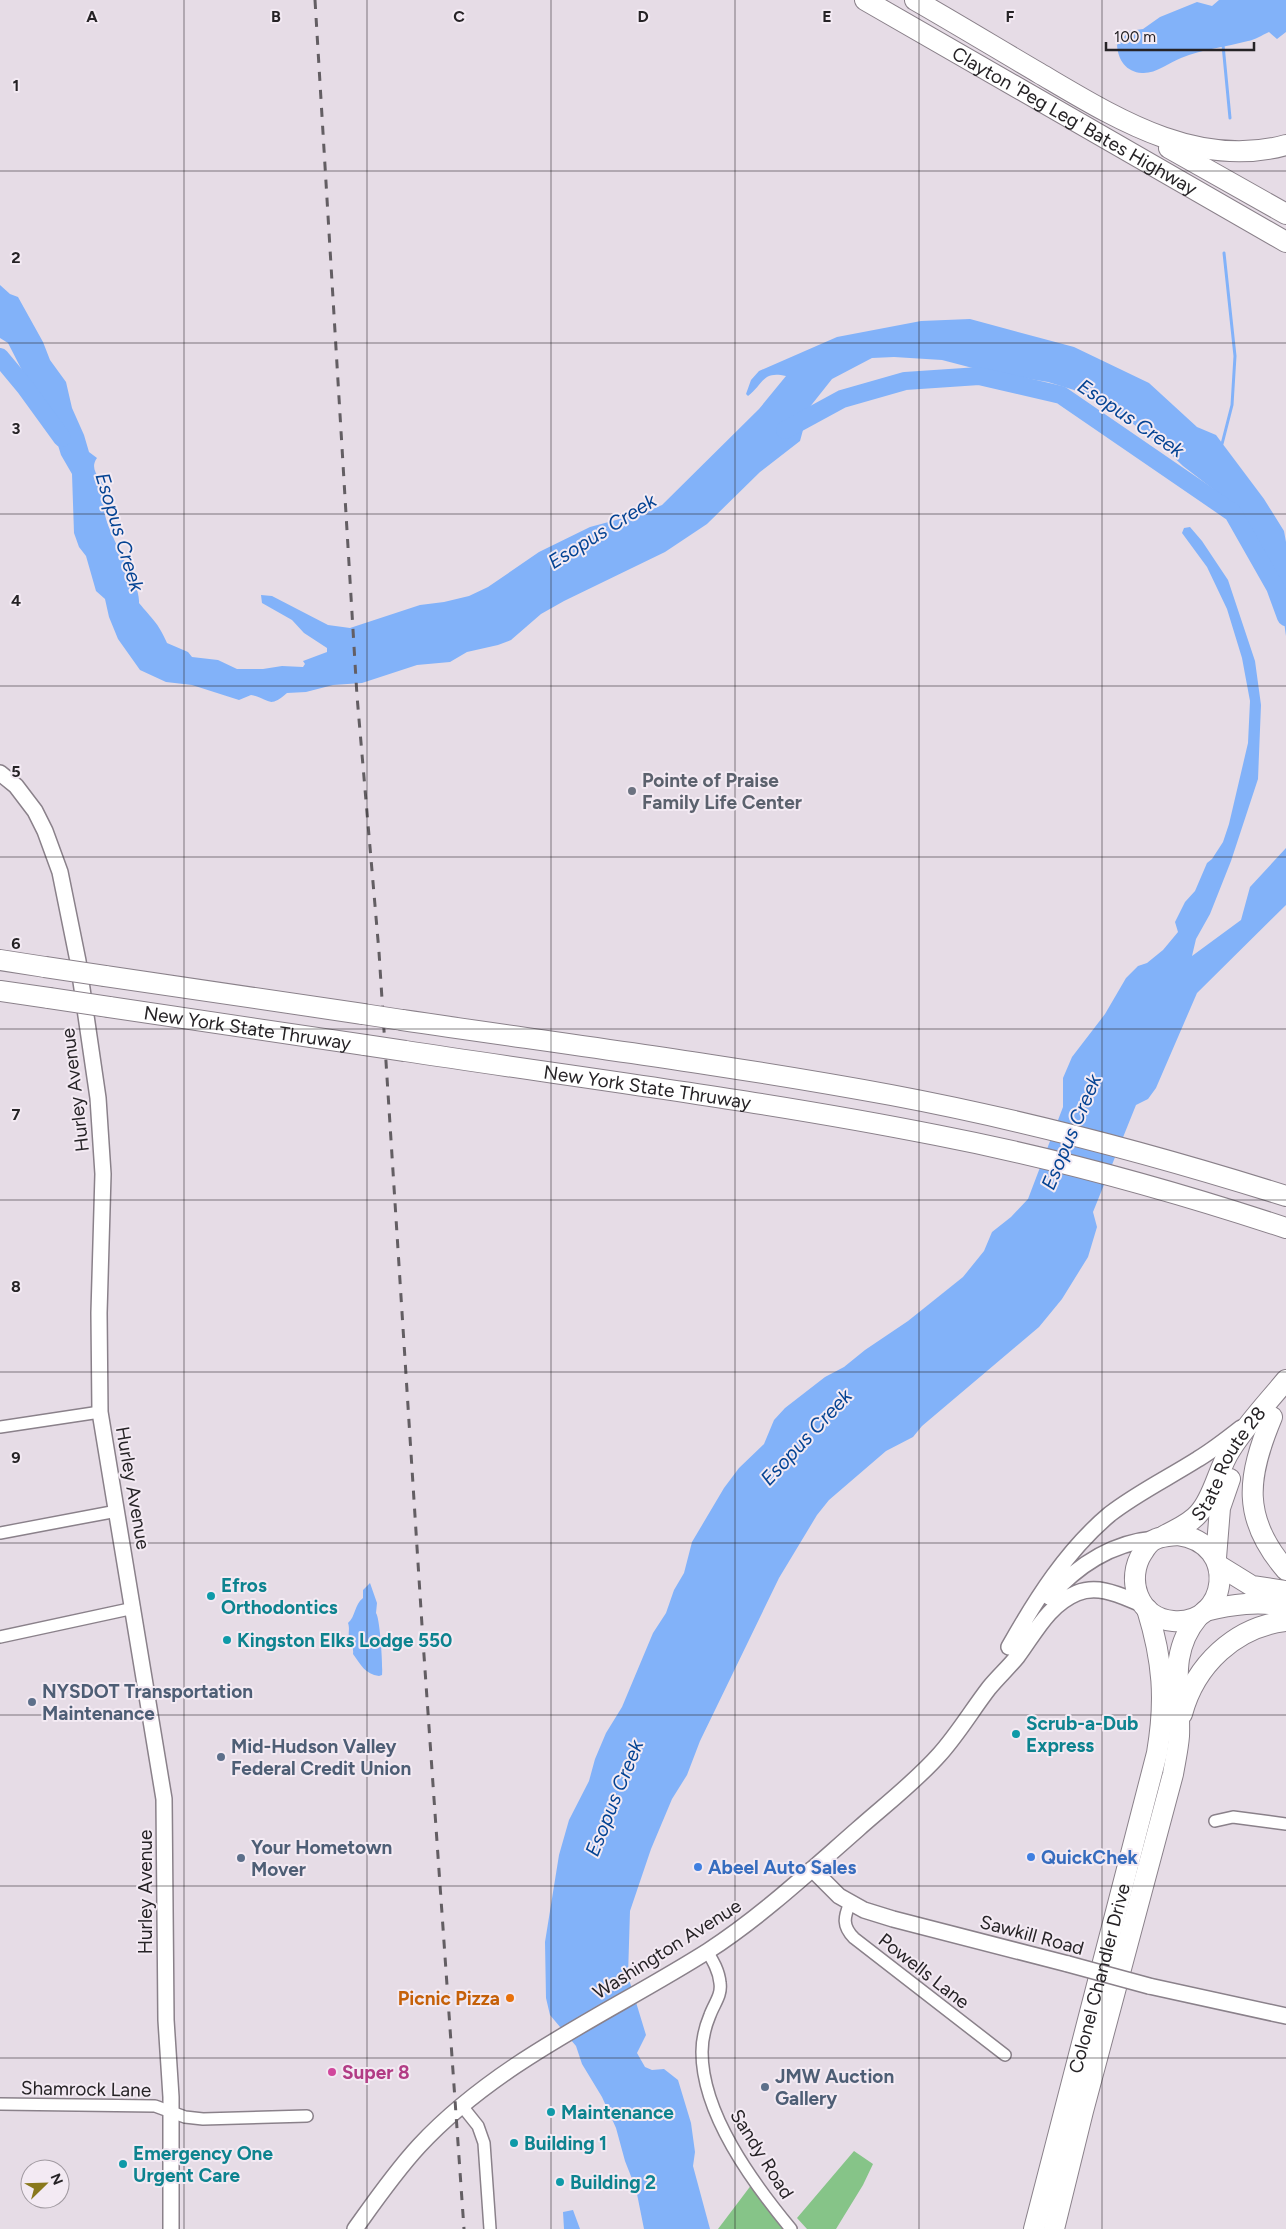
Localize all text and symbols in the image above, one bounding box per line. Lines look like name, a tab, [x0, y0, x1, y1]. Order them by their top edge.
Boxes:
text: A	[86, 7, 98, 26]
text: B	[271, 7, 281, 26]
text: C	[453, 7, 465, 26]
text: D	[637, 7, 649, 26]
text: E	[822, 7, 832, 26]
text: F	[1006, 7, 1015, 26]
scale bar	[1106, 20, 1254, 52]
text: 100 m	[1114, 28, 1156, 46]
street label: Clayton 'Peg Leg' Bates Highway	[948, 41, 1201, 200]
text: 1	[13, 76, 19, 95]
text: 2	[11, 248, 21, 267]
water label: Esopus Creek	[1073, 374, 1190, 463]
text: 3	[12, 419, 21, 438]
water label: Esopus Creek	[91, 470, 150, 596]
water label: Esopus Creek	[543, 488, 662, 574]
text: 4	[11, 591, 21, 610]
text: 5	[11, 762, 21, 781]
place label: Pointe of Praise Family Life Center	[642, 769, 802, 814]
marker: Pointe of Praise Family Life Center	[626, 785, 638, 797]
text: 6	[11, 934, 21, 953]
street label: New York State Thruway	[142, 1001, 353, 1054]
street label: Hurley Avenue	[56, 1027, 94, 1153]
street label: New York State Thruway	[542, 1060, 753, 1114]
water label: Esopus Creek	[1036, 1069, 1107, 1193]
text: 7	[12, 1105, 21, 1124]
text: 8	[11, 1277, 21, 1296]
water label: Esopus Creek	[755, 1383, 858, 1490]
street label: State Route 28	[1186, 1402, 1270, 1525]
street label: Hurley Avenue	[111, 1425, 155, 1551]
text: 9	[11, 1448, 21, 1467]
place label: Efros Orthodontics	[221, 1574, 338, 1619]
marker: Efros Orthodontics	[205, 1590, 217, 1602]
place label: Kingston Elks Lodge 550	[237, 1629, 452, 1652]
marker: Kingston Elks Lodge 550	[221, 1634, 233, 1646]
place label: NYSDOT Transportation Maintenance	[42, 1680, 253, 1725]
marker: NYSDOT Transportation Maintenance	[26, 1696, 38, 1708]
place label: Scrub-a-Dub Express	[1026, 1712, 1138, 1757]
marker: Scrub-a-Dub Express	[1010, 1728, 1022, 1740]
place label: Mid-Hudson Valley Federal Credit Union	[231, 1735, 411, 1780]
water label: Esopus Creek	[580, 1735, 649, 1860]
marker: Mid-Hudson Valley Federal Credit Union	[215, 1751, 227, 1763]
street label: Hurley Avenue	[134, 1830, 157, 1954]
place label: Your Hometown Mover	[251, 1836, 392, 1881]
place label: QuickChek	[1041, 1846, 1138, 1869]
marker: QuickChek	[1025, 1851, 1037, 1863]
marker: Your Hometown Mover	[235, 1852, 247, 1864]
place label: Abeel Auto Sales	[708, 1856, 856, 1879]
marker: Abeel Auto Sales	[692, 1861, 704, 1873]
street label: Colonel Chandler Drive	[1063, 1881, 1134, 2076]
street label: Washington Avenue	[589, 1894, 745, 2004]
street label: Sawkill Road	[978, 1910, 1086, 1960]
street label: Powells Lane	[874, 1928, 974, 2014]
place label: Picnic Pizza	[398, 1987, 500, 2010]
marker: Picnic Pizza	[504, 1992, 516, 2004]
place label: Super 8	[342, 2061, 410, 2084]
place label: JMW Auction Gallery	[775, 2065, 894, 2110]
marker: Super 8	[326, 2066, 338, 2078]
street label: Shamrock Lane	[21, 2076, 151, 2102]
marker: JMW Auction Gallery	[759, 2081, 771, 2093]
place label: Maintenance	[561, 2101, 674, 2124]
street label: Sandy Road	[725, 2105, 799, 2203]
marker: Maintenance	[545, 2106, 557, 2118]
place label: Building 1	[524, 2132, 607, 2155]
marker: Building 1	[508, 2137, 520, 2149]
place label: Emergency One Urgent Care	[133, 2142, 273, 2187]
marker: Emergency One Urgent Care	[117, 2158, 129, 2170]
north arrow	[20, 2159, 70, 2209]
text: N	[47, 2171, 66, 2187]
place label: Building 2	[570, 2171, 656, 2194]
marker: Building 2	[554, 2176, 566, 2188]

